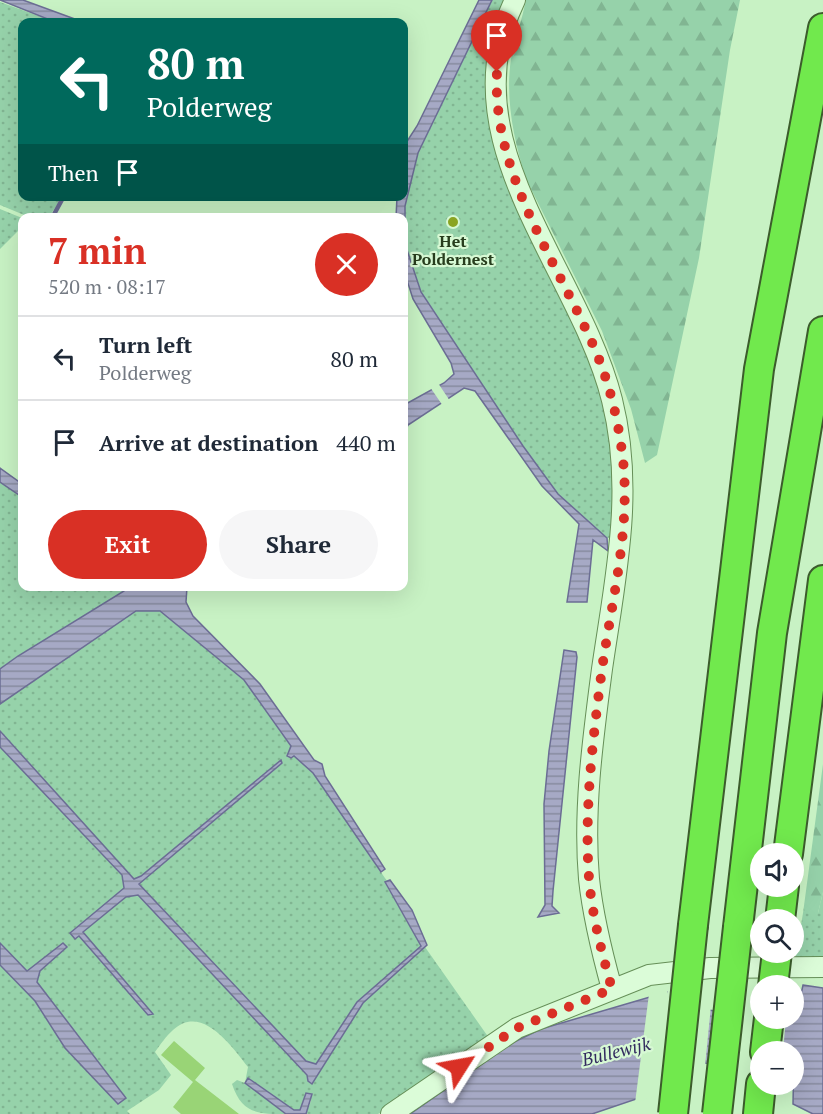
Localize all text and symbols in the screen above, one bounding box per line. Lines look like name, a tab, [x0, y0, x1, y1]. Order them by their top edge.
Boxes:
pin	[471, 10, 522, 72]
icon: arrive	[480, 19, 513, 52]
text: 80 m	[147, 35, 245, 91]
icon: left	[48, 42, 126, 120]
text: Polderweg	[147, 89, 272, 125]
icon: arrive	[111, 156, 144, 189]
text: Then	[48, 158, 99, 187]
marker: Het Poldernest	[446, 215, 460, 229]
text: 7 min	[48, 227, 146, 274]
place label: Het Poldernest	[412, 230, 495, 270]
button: close	[315, 233, 378, 296]
text: 520 m · 08:17	[48, 273, 166, 300]
text: Turn left	[99, 330, 192, 359]
icon: left	[48, 342, 81, 375]
text: 80 m	[330, 344, 378, 373]
text: Polderweg	[99, 359, 191, 386]
icon: arrive	[48, 426, 81, 459]
text: Arrive at destination	[99, 428, 318, 457]
text: 440 m	[336, 428, 396, 457]
button: Exit	[48, 510, 207, 579]
button: Share	[219, 510, 378, 579]
map controls	[750, 843, 804, 1095]
button: sound	[750, 843, 804, 897]
button: search	[750, 909, 804, 963]
button: +	[750, 975, 804, 1029]
water label: Bullewijk	[578, 1031, 653, 1071]
position arrow	[427, 1035, 491, 1099]
button: −	[750, 1041, 804, 1095]

